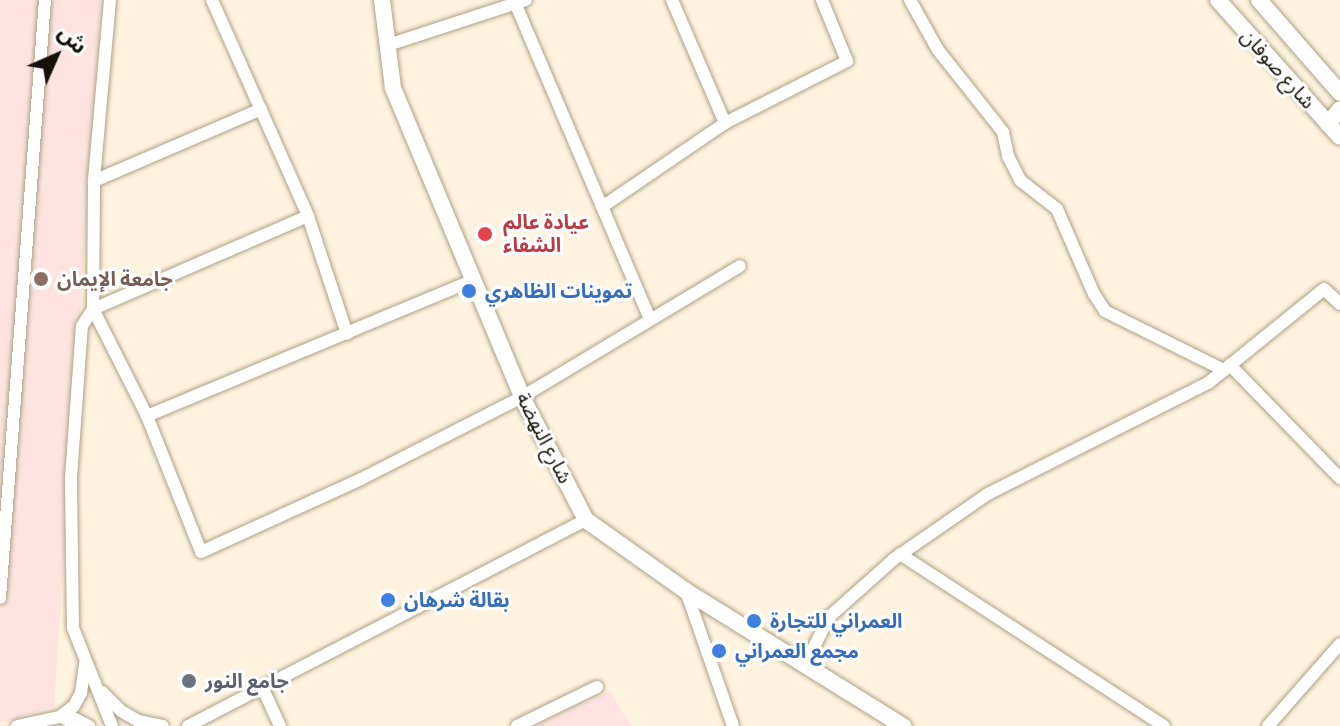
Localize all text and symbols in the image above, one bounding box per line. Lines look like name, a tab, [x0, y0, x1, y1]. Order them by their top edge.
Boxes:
north arrow	[16, 16, 96, 96]
text: ش	[52, 18, 94, 60]
street label: شارع صوفان	[1236, 24, 1320, 114]
place label: عيادة عالم الشفاء	[503, 210, 589, 257]
marker: عيادة عالم الشفاء	[474, 223, 496, 245]
place label: جامعة الإيمان	[57, 267, 173, 291]
marker: جامعة الإيمان	[32, 270, 50, 288]
place label: تموينات الظاهري	[485, 279, 632, 303]
marker: تموينات الظاهري	[460, 282, 478, 300]
street label: شارع النهضة	[511, 389, 577, 487]
place label: بقالة شرهان	[404, 588, 510, 612]
marker: بقالة شرهان	[379, 591, 397, 609]
place label: العمراني للتجارة	[770, 609, 903, 633]
marker: العمراني للتجارة	[745, 612, 763, 630]
place label: مجمع العمراني	[735, 639, 859, 663]
marker: مجمع العمراني	[710, 642, 728, 660]
place label: جامع النور	[205, 669, 289, 693]
marker: جامع النور	[180, 672, 198, 690]

